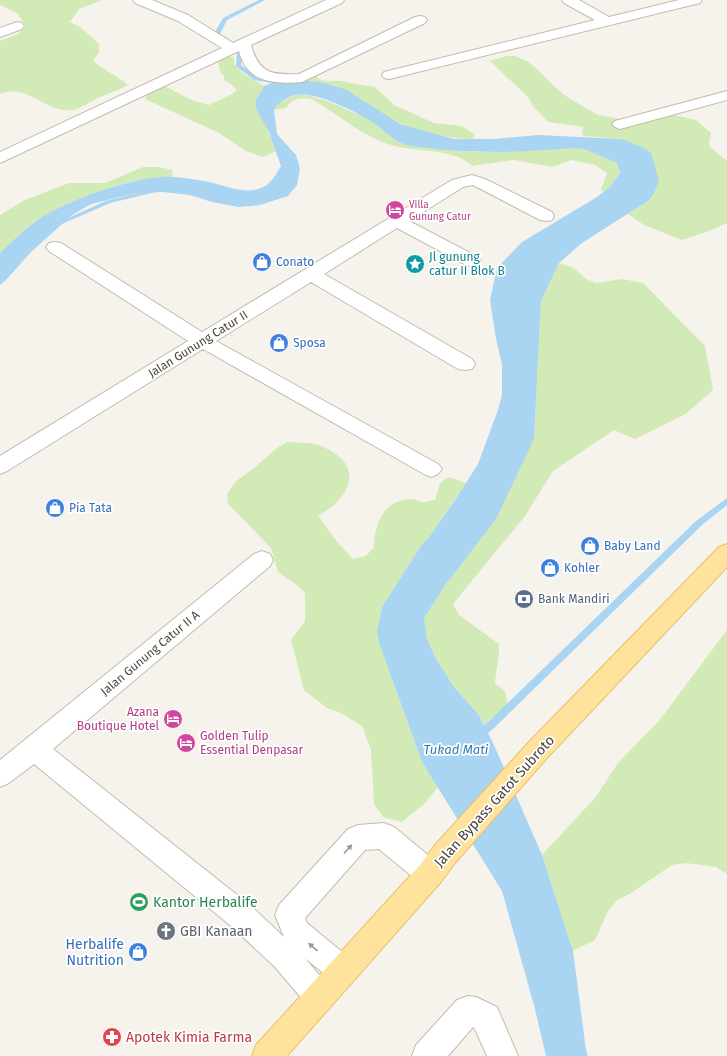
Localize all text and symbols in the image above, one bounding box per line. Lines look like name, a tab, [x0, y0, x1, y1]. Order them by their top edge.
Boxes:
hotel icon: Villa Gunung Catur	[384, 199, 406, 221]
place label: Villa Gunung Catur	[409, 199, 471, 223]
place label: Jl gunung catur II Blok B	[429, 250, 505, 278]
shop icon: Conato	[251, 251, 273, 273]
place icon: Jl gunung catur II Blok B	[404, 253, 426, 275]
place label: Conato	[276, 255, 314, 269]
street label: Jalan Gunung Catur II	[146, 308, 250, 380]
shop icon: Sposa	[268, 332, 290, 354]
place label: Sposa	[293, 336, 326, 350]
shop icon: Pia Tata	[44, 497, 66, 519]
place label: Pia Tata	[69, 501, 112, 515]
shop icon: Baby Land	[579, 535, 601, 557]
place label: Baby Land	[604, 539, 661, 553]
shop icon: Kohler	[539, 557, 561, 579]
place label: Kohler	[564, 561, 600, 575]
bank icon: Bank Mandiri	[513, 588, 535, 610]
place label: Bank Mandiri	[538, 592, 610, 606]
street label: Jalan Gunung Catur II A	[98, 607, 202, 698]
place label: Azana Boutique Hotel	[77, 705, 159, 733]
hotel icon: Azana Boutique Hotel	[162, 708, 184, 730]
place label: Golden Tulip Essential Denpasar	[200, 729, 304, 757]
hotel icon: Golden Tulip Essential Denpasar	[175, 732, 197, 754]
street label: Jalan Bypass Gatot Subroto	[431, 732, 558, 871]
water label: Tukad Mati	[424, 742, 489, 757]
one-way arrow	[344, 844, 353, 854]
sports icon: Kantor Herbalife	[128, 891, 150, 913]
place label: Kantor Herbalife	[153, 894, 258, 911]
church icon: GBI Kanaan	[155, 920, 177, 942]
place label: GBI Kanaan	[180, 923, 253, 940]
place label: Herbalife Nutrition	[66, 936, 124, 969]
shop icon: Herbalife Nutrition	[127, 941, 149, 963]
one-way arrow	[308, 942, 319, 951]
pharmacy icon: Apotek Kimia Farma	[101, 1026, 123, 1048]
place label: Apotek Kimia Farma	[126, 1029, 252, 1046]

